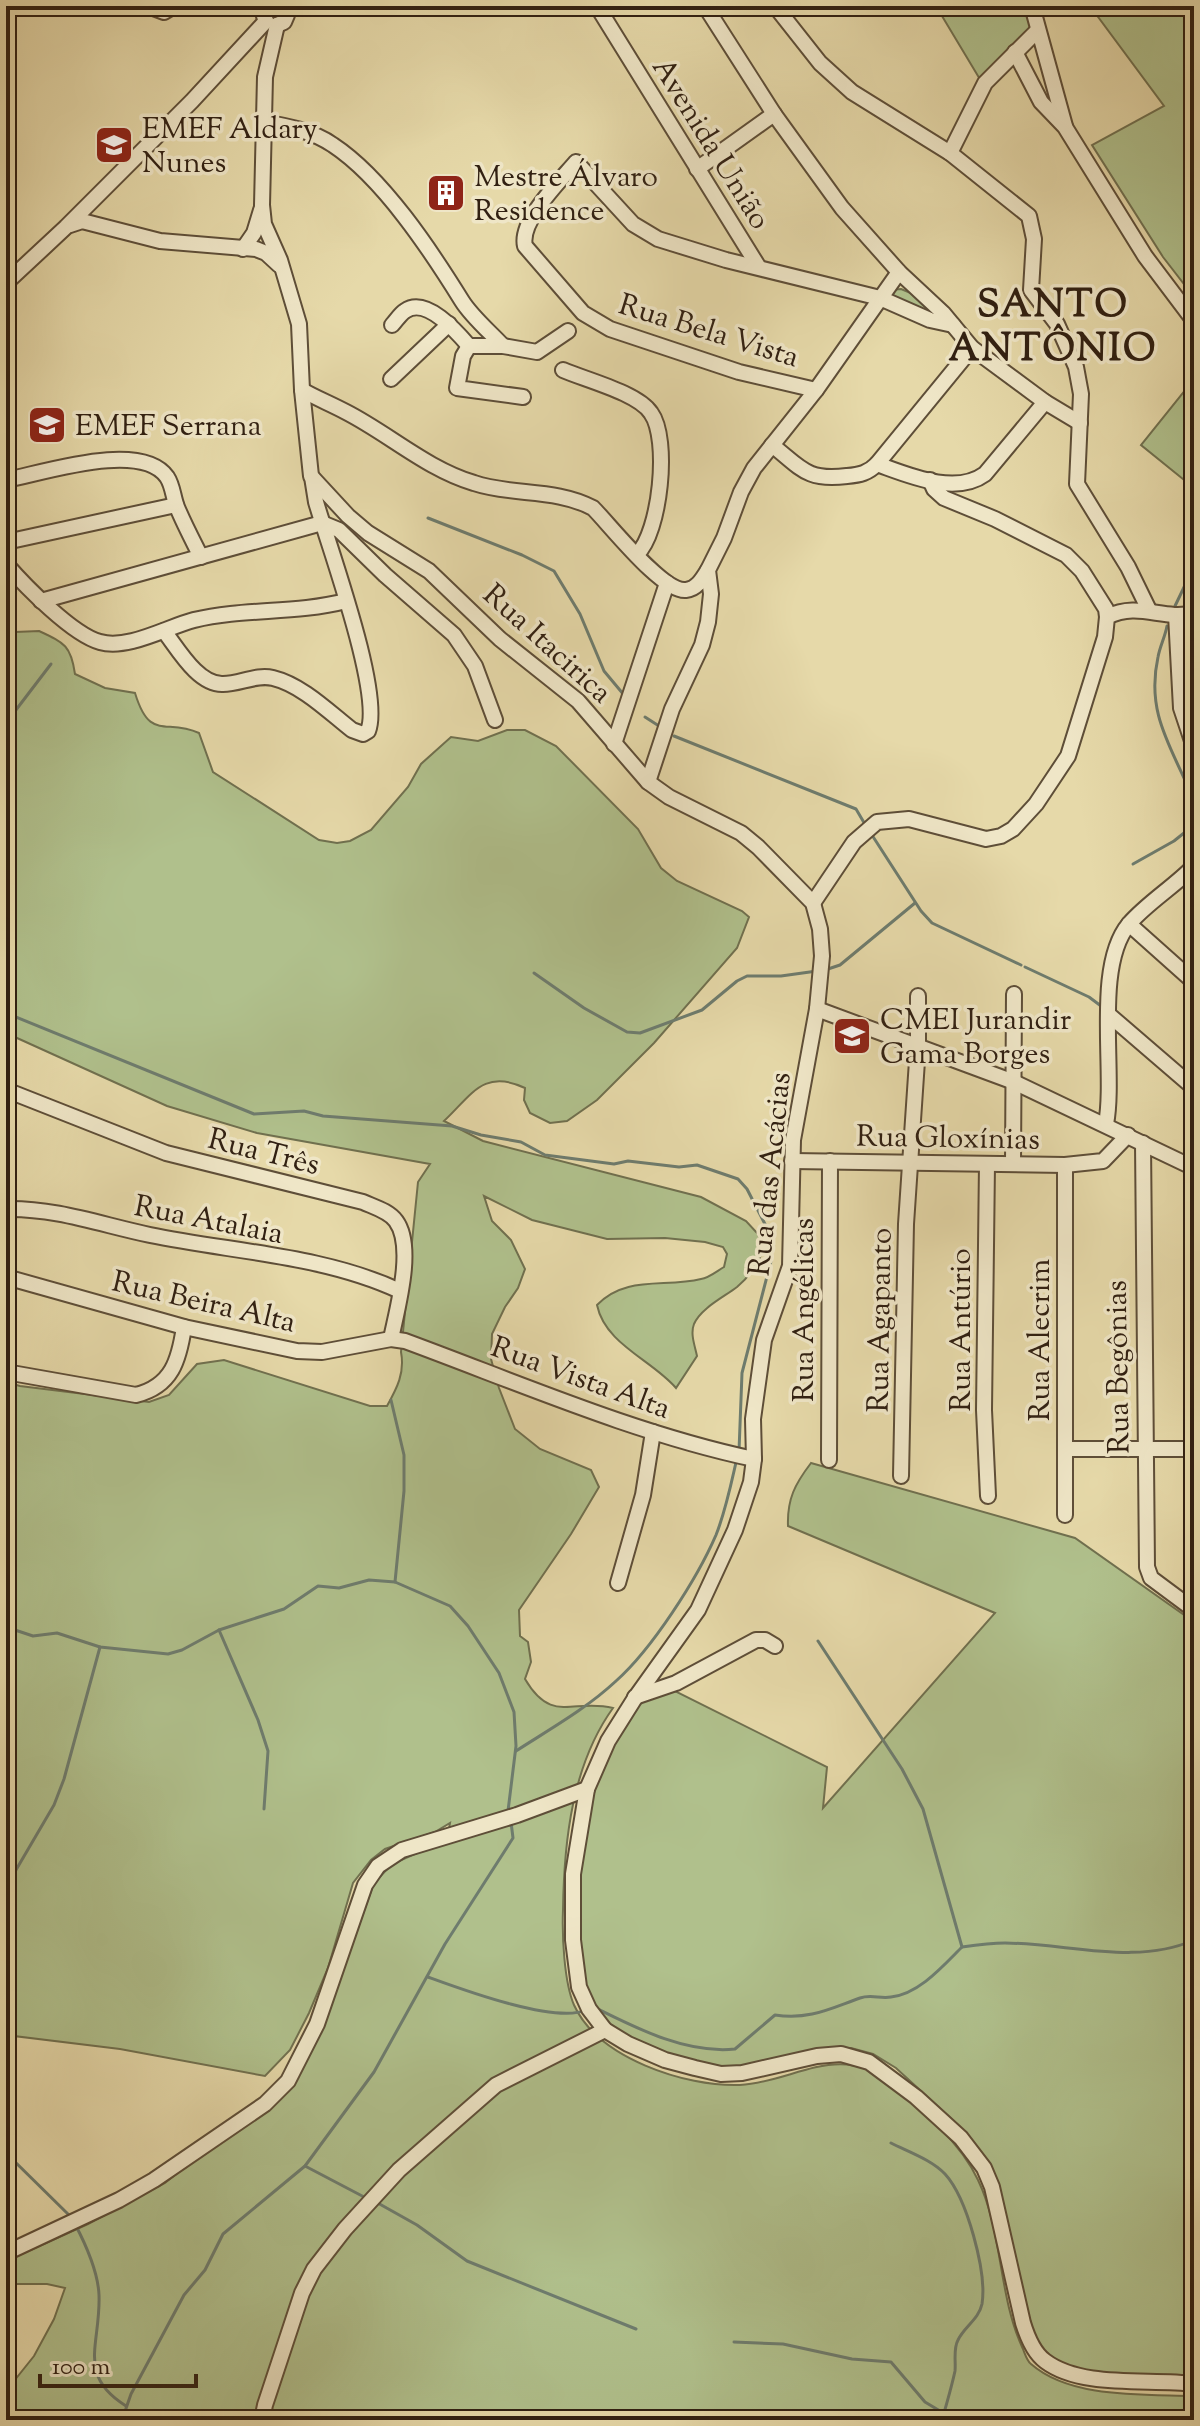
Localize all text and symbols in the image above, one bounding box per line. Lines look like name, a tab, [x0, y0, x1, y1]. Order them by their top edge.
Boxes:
street label: Avenida União	[640, 50, 780, 239]
place label: EMEF Aldary Nunes	[142, 109, 318, 186]
school or university icon: EMEF Aldary Nunes	[93, 124, 135, 166]
place label: Mestre Álvaro Residence	[474, 157, 658, 234]
building icon: Mestre Álvaro Residence	[425, 172, 467, 214]
district label: SANTO ANTÔNIO	[949, 280, 1157, 378]
street label: Rua Bela Vista	[613, 285, 804, 380]
school or university icon: EMEF Serrana	[26, 404, 68, 446]
place label: EMEF Serrana	[75, 406, 262, 449]
street label: Rua Itacirica	[472, 575, 621, 715]
place label: CMEI Jurandir Gama Borges	[880, 1000, 1071, 1077]
school or university icon: CMEI Jurandir Gama Borges	[831, 1015, 873, 1057]
street label: Rua das Acácias	[739, 1070, 804, 1278]
street label: Rua Gloxínias	[856, 1116, 1040, 1163]
street label: Rua Três	[203, 1119, 324, 1188]
street label: Rua Atalaia	[130, 1186, 287, 1257]
street label: Rua Angélicas	[784, 1218, 827, 1402]
street label: Rua Agapanto	[858, 1227, 905, 1413]
street label: Rua Antúrio	[941, 1248, 984, 1412]
street label: Rua Alecrim	[1020, 1258, 1063, 1421]
street label: Rua Beira Alta	[107, 1261, 300, 1346]
street label: Rua Begônias	[1096, 1280, 1143, 1454]
street label: Rua Vista Alta	[484, 1327, 676, 1432]
scale bar	[40, 2338, 196, 2388]
text: 100 m	[52, 2351, 110, 2385]

